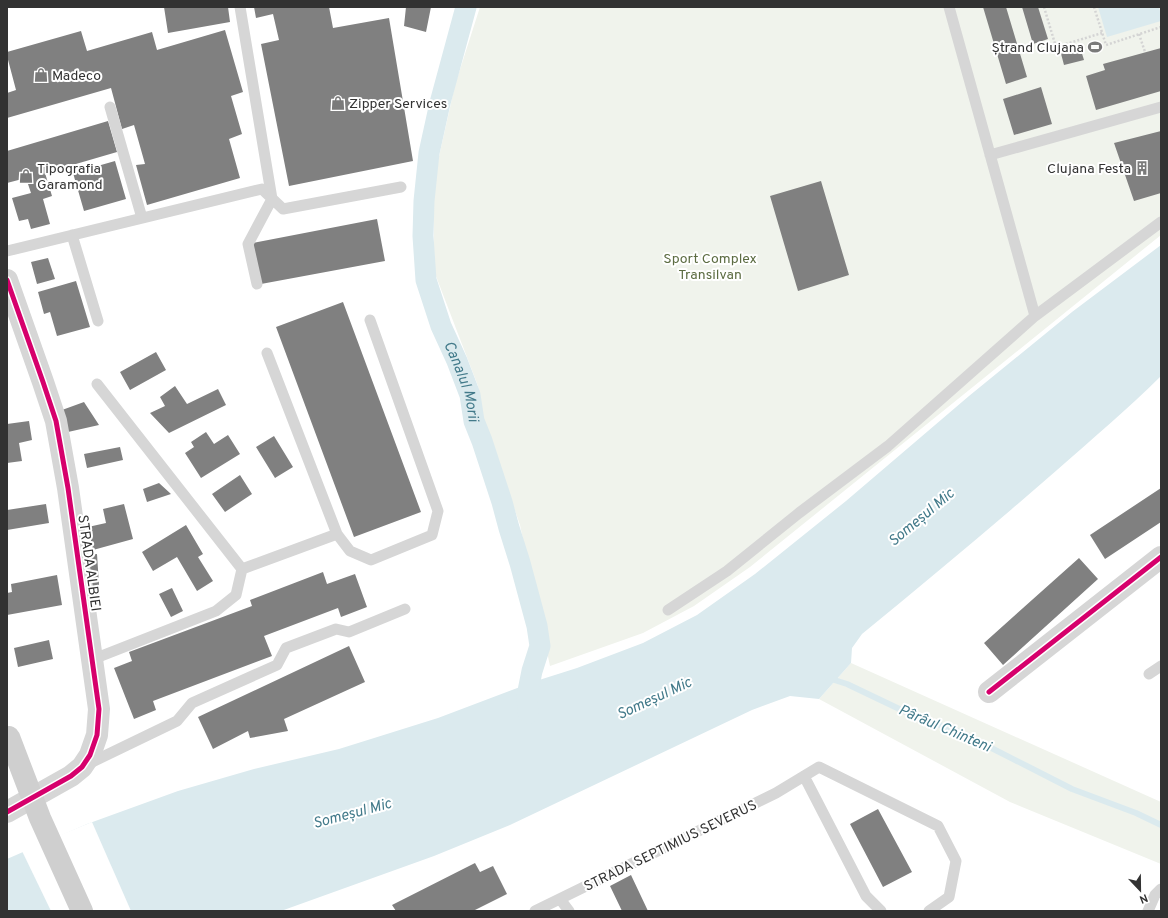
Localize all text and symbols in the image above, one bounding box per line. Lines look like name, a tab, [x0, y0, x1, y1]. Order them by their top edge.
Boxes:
sports icon: Ștrand Clujana	[1087, 39, 1103, 55]
place label: Ștrand Clujana	[992, 40, 1084, 57]
shop icon: Madeco	[33, 67, 49, 83]
place label: Madeco	[52, 68, 101, 85]
shop icon: Zipper Services	[330, 95, 346, 111]
place label: Zipper Services	[349, 96, 447, 113]
building icon: Clujana Festa	[1134, 160, 1150, 176]
place label: Tipografia Garamond	[37, 161, 103, 194]
place label: Clujana Festa	[1047, 161, 1131, 178]
shop icon: Tipografia Garamond	[18, 168, 34, 184]
park label: Sport Complex Transilvan	[663, 251, 757, 284]
water label: Canalul Morii	[438, 338, 482, 425]
water label: Someșul Mic	[885, 484, 960, 551]
street label: STRADA ALBIEI	[73, 514, 104, 613]
water label: Someșul Mic	[614, 673, 696, 725]
water label: Pârâul Chinteni	[895, 701, 995, 758]
water label: Someșul Mic	[311, 795, 395, 834]
street label: STRADA SEPTIMIUS SEVERUS	[581, 797, 760, 896]
north arrow	[1120, 870, 1160, 910]
text: N	[1137, 890, 1150, 906]

